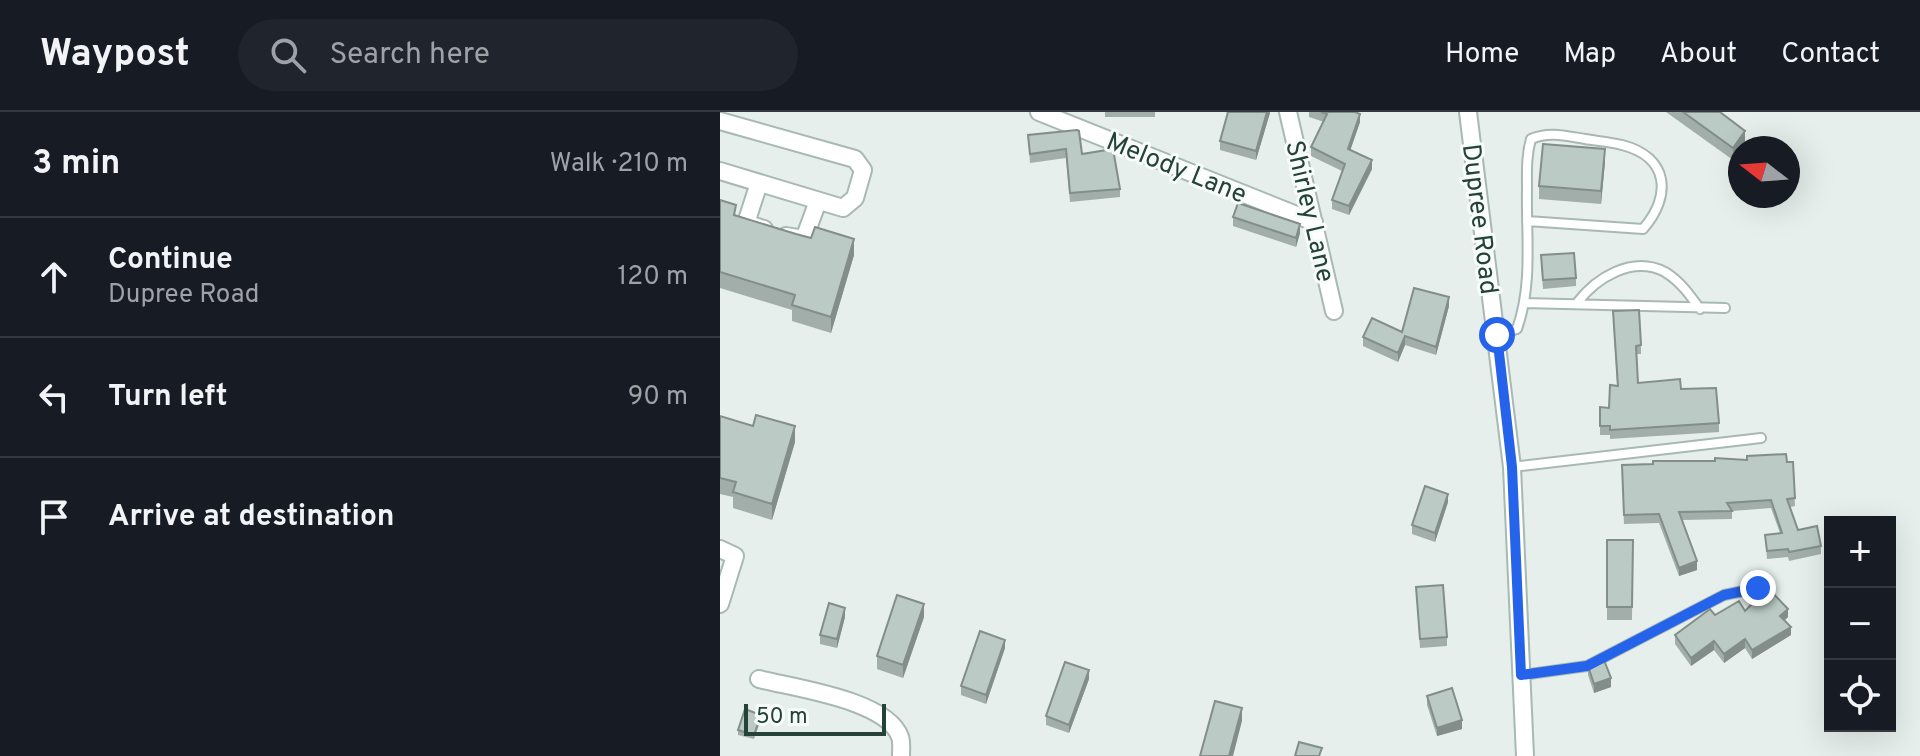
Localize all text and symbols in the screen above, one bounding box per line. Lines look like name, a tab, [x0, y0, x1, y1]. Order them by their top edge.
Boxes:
search box	[238, 19, 798, 91]
text: Waypost	[40, 31, 190, 80]
icon: search	[266, 33, 310, 77]
text: Search here	[330, 37, 490, 74]
text: Home	[1445, 37, 1519, 73]
text: Map	[1563, 37, 1616, 73]
text: About	[1660, 37, 1737, 73]
text: Contact	[1781, 37, 1880, 73]
street label: Melody Lane	[1101, 126, 1251, 212]
north arrow	[1728, 136, 1800, 208]
street label: Shirley Lane	[1276, 137, 1341, 286]
street label: Dupree Road	[1453, 142, 1504, 296]
text: 3 min	[32, 143, 120, 186]
text: Walk · 210 m	[550, 148, 688, 181]
text: Continue	[108, 242, 233, 279]
icon: ahead	[32, 255, 76, 299]
text: 120 m	[618, 261, 688, 294]
text: Dupree Road	[108, 279, 259, 312]
route start	[1479, 317, 1515, 353]
icon: left	[32, 375, 76, 419]
text: Turn left	[108, 379, 228, 416]
text: 90 m	[628, 381, 688, 414]
icon: arrive	[32, 495, 76, 539]
text: Arrive at destination	[108, 499, 394, 536]
map controls	[1824, 516, 1896, 732]
button: +	[1824, 516, 1896, 588]
route end	[1740, 570, 1776, 606]
button: −	[1824, 588, 1896, 660]
button: locate	[1824, 660, 1896, 732]
scale bar	[744, 700, 886, 736]
text: 50 m	[756, 704, 808, 731]

